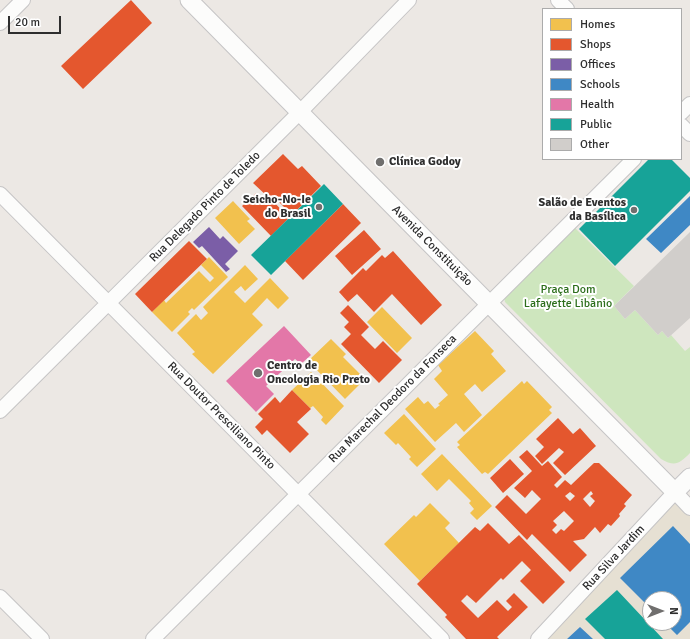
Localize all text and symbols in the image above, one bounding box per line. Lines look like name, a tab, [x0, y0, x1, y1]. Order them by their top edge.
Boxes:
scale bar	[10, 8, 63, 34]
legend	[542, 8, 682, 160]
text: 20 m	[15, 15, 40, 30]
text: Homes	[580, 17, 615, 32]
text: Shops	[580, 37, 611, 52]
text: Offices	[580, 57, 615, 72]
text: Schools	[580, 77, 620, 92]
text: Health	[580, 97, 614, 112]
text: Public	[580, 117, 612, 132]
text: Other	[580, 137, 609, 152]
street label: Rua Delegado Pinto de Toledo	[147, 149, 263, 265]
place label: Clínica Godoy	[389, 155, 461, 169]
marker: Clínica Godoy	[374, 156, 386, 168]
place label: Seicho-No-Ie do Brasil	[243, 193, 311, 221]
place label: Salão de Eventos da Basílica	[538, 196, 626, 224]
marker: Seicho-No-Ie do Brasil	[314, 202, 324, 212]
street label: Avenida Constituição	[389, 203, 475, 289]
marker: Salão de Eventos da Basílica	[629, 205, 639, 215]
park label: Praça Dom Lafayette Libânio	[524, 283, 612, 311]
street label: Rua Marechal Deodoro da Fonseca	[326, 332, 460, 466]
street label: Rua Doutor Presciliano Pinto	[164, 359, 278, 473]
place label: Centro de Oncologia Rio Preto	[267, 359, 370, 387]
marker: Centro de Oncologia Rio Preto	[252, 367, 264, 379]
street label: Rua Silva Jardim	[580, 522, 648, 594]
north arrow	[642, 591, 682, 631]
text: N	[667, 607, 680, 615]

